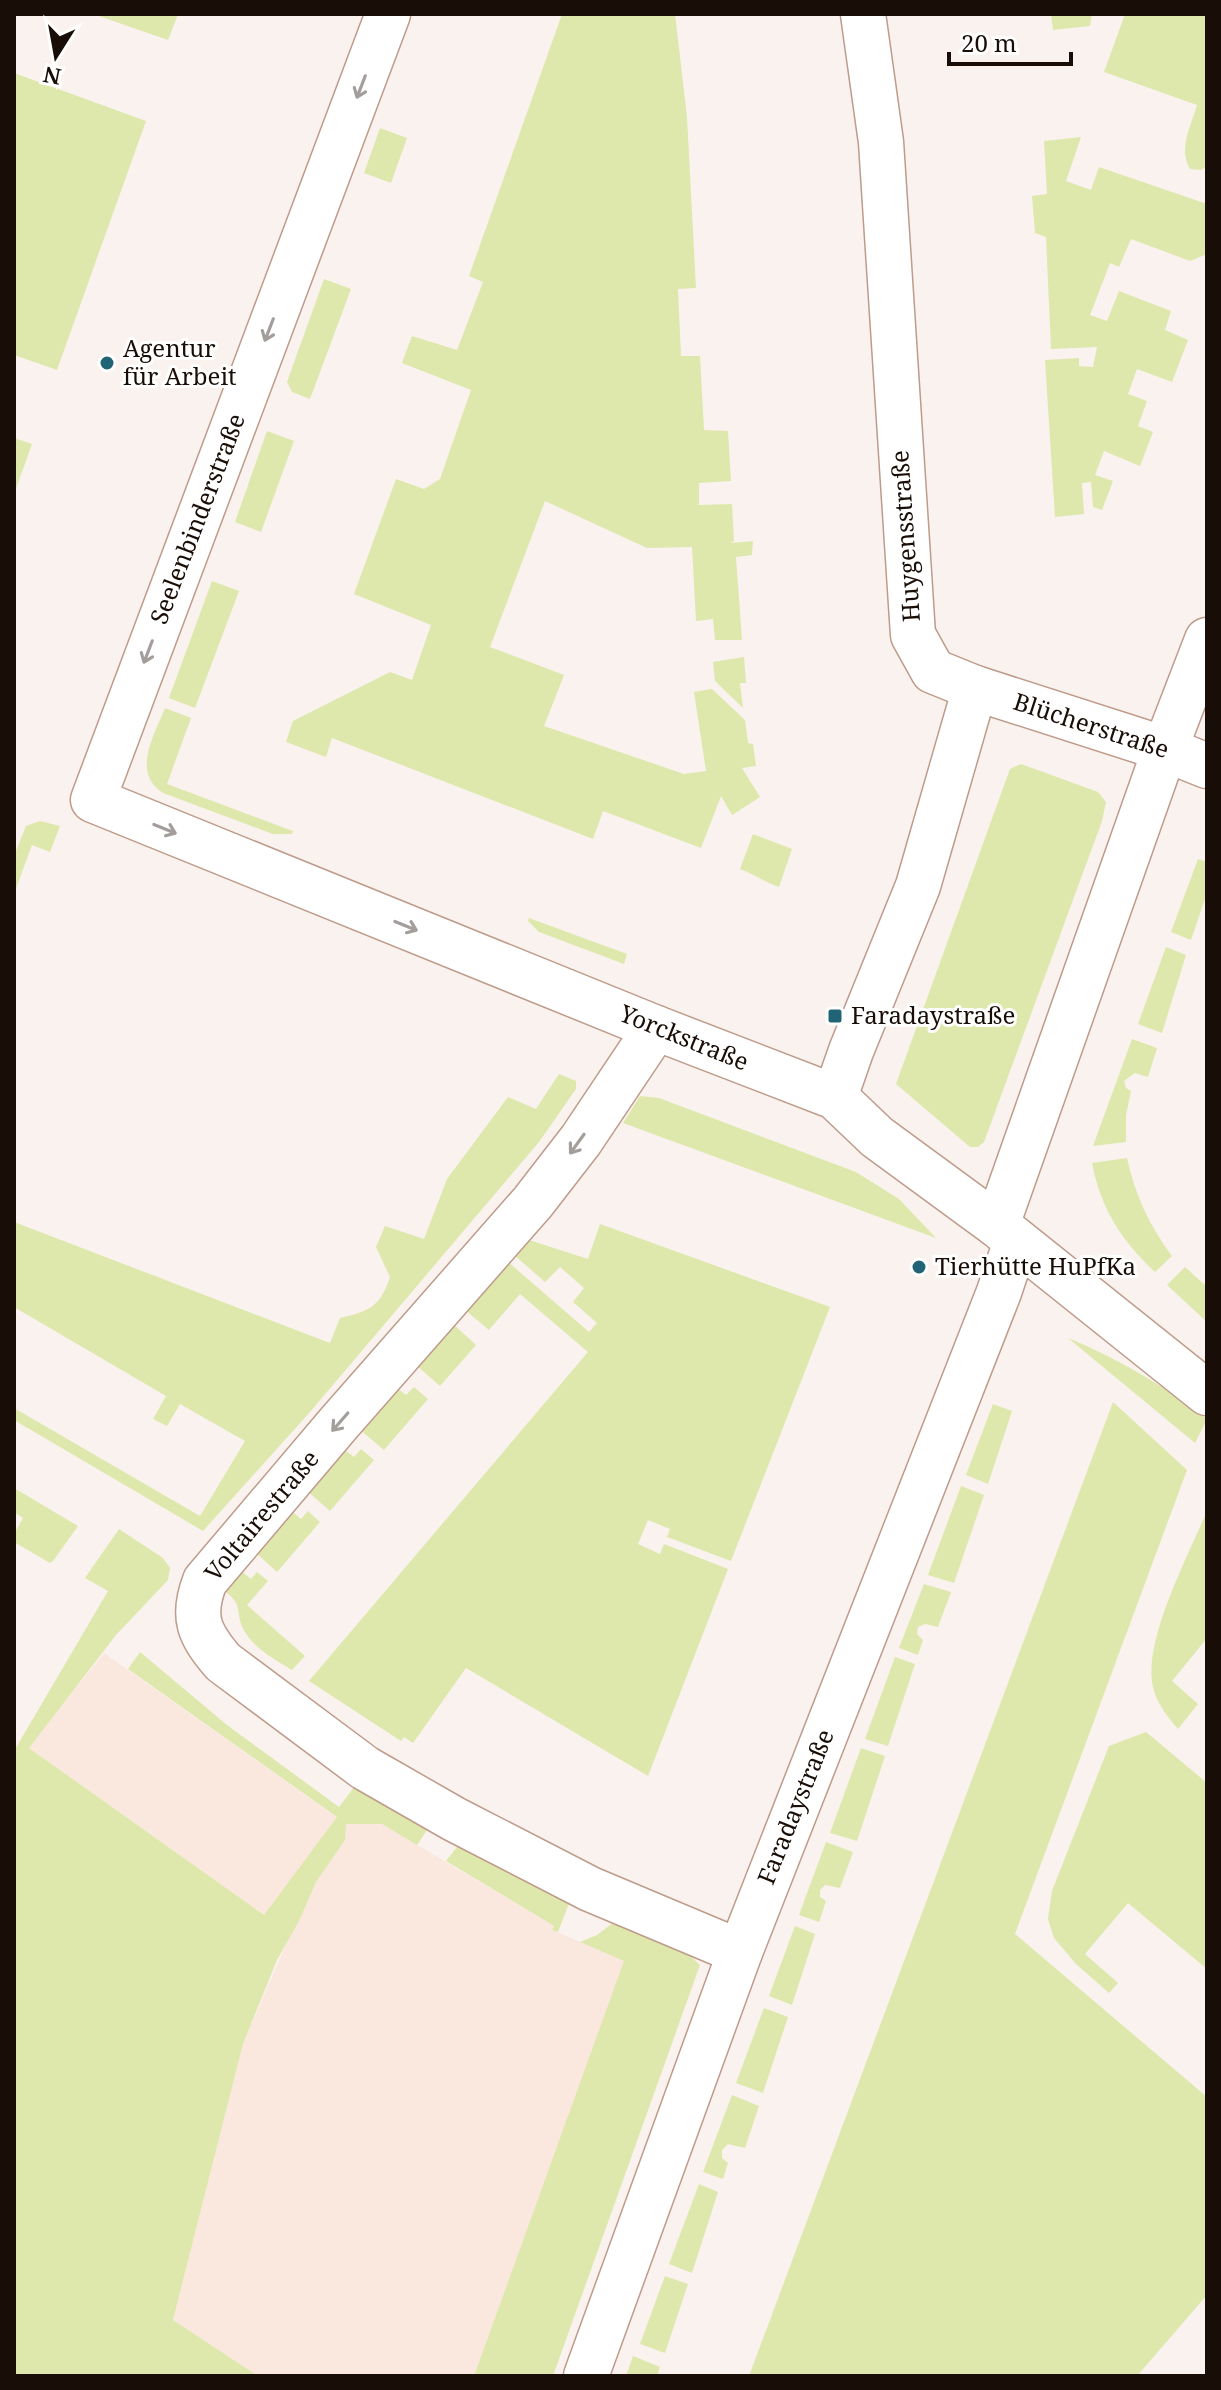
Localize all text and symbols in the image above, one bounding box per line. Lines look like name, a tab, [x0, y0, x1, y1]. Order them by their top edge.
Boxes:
north arrow	[16, 16, 96, 96]
scale bar	[949, 16, 1071, 66]
text: 20 m	[961, 26, 1017, 59]
text: N	[41, 60, 63, 93]
one-way arrow	[353, 74, 367, 99]
one-way arrow	[261, 317, 275, 342]
place label: Agentur für Arbeit	[123, 331, 237, 392]
marker: Agentur für Arbeit	[98, 354, 116, 372]
street label: Seelenbinderstraße	[141, 408, 252, 629]
street label: Huygensstraße	[882, 449, 927, 623]
one-way arrow	[140, 639, 154, 664]
street label: Blücherstraße	[1010, 684, 1173, 765]
one-way arrow	[152, 822, 177, 837]
one-way arrow	[393, 920, 418, 935]
street label: Yorckstraße	[614, 995, 754, 1077]
place label: Faradaystraße	[851, 998, 1015, 1031]
marker: Faradaystraße	[826, 1007, 844, 1025]
one-way arrow	[568, 1133, 585, 1155]
place label: Tierhütte HuPfKa	[935, 1249, 1136, 1282]
marker: Tierhütte HuPfKa	[910, 1258, 928, 1276]
one-way arrow	[331, 1411, 349, 1431]
street label: Voltairestraße	[196, 1442, 325, 1588]
street label: Faradaystraße	[749, 1724, 841, 1889]

